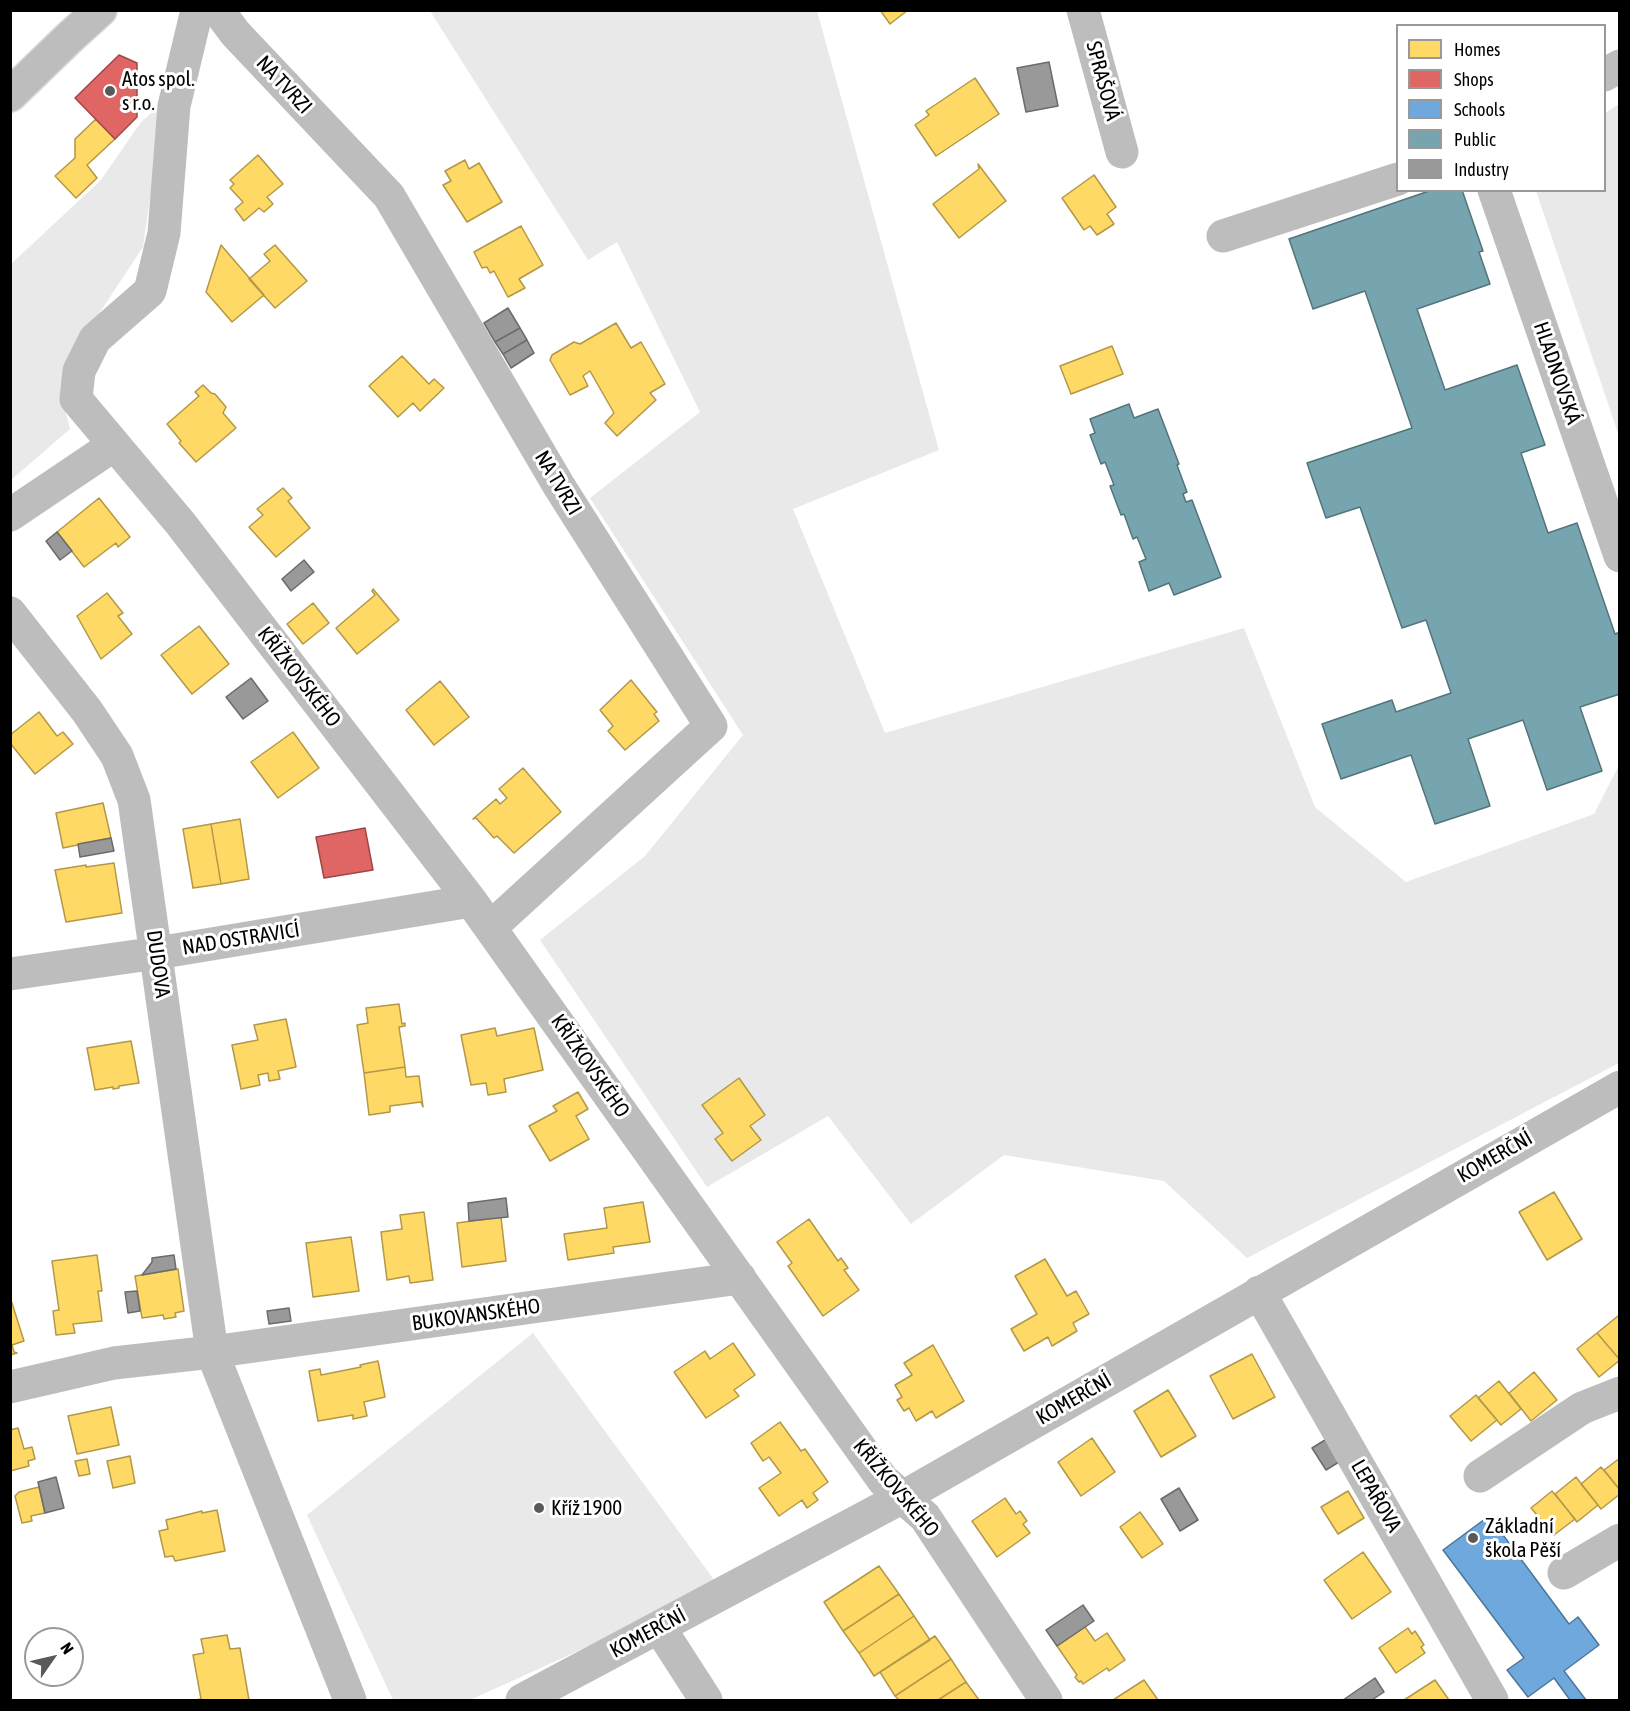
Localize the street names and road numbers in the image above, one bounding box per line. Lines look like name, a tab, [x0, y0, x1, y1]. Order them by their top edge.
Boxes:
street label: SPRAŠOVÁ	[1080, 39, 1126, 123]
street label: NA TVRZI	[251, 51, 317, 119]
street label: HLADNOVSKÁ	[1528, 319, 1586, 427]
street label: NA TVRZI	[529, 446, 587, 520]
street label: KŘÍŽKOVSKÉHO	[252, 622, 346, 732]
street label: NAD OSTRAVICÍ	[181, 917, 301, 961]
street label: DUDOVA	[141, 929, 175, 999]
street label: KŘÍŽKOVSKÉHO	[545, 1010, 635, 1122]
street label: KOMERČNÍ	[1453, 1125, 1537, 1189]
street label: BUKOVANSKÉHO	[410, 1294, 542, 1336]
street label: KOMERČNÍ	[1032, 1367, 1116, 1431]
street label: KŘÍŽKOVSKÉHO	[848, 1434, 944, 1542]
street label: LEPAŘOVA	[1345, 1455, 1407, 1537]
street label: KOMERČNÍ	[606, 1603, 690, 1663]

